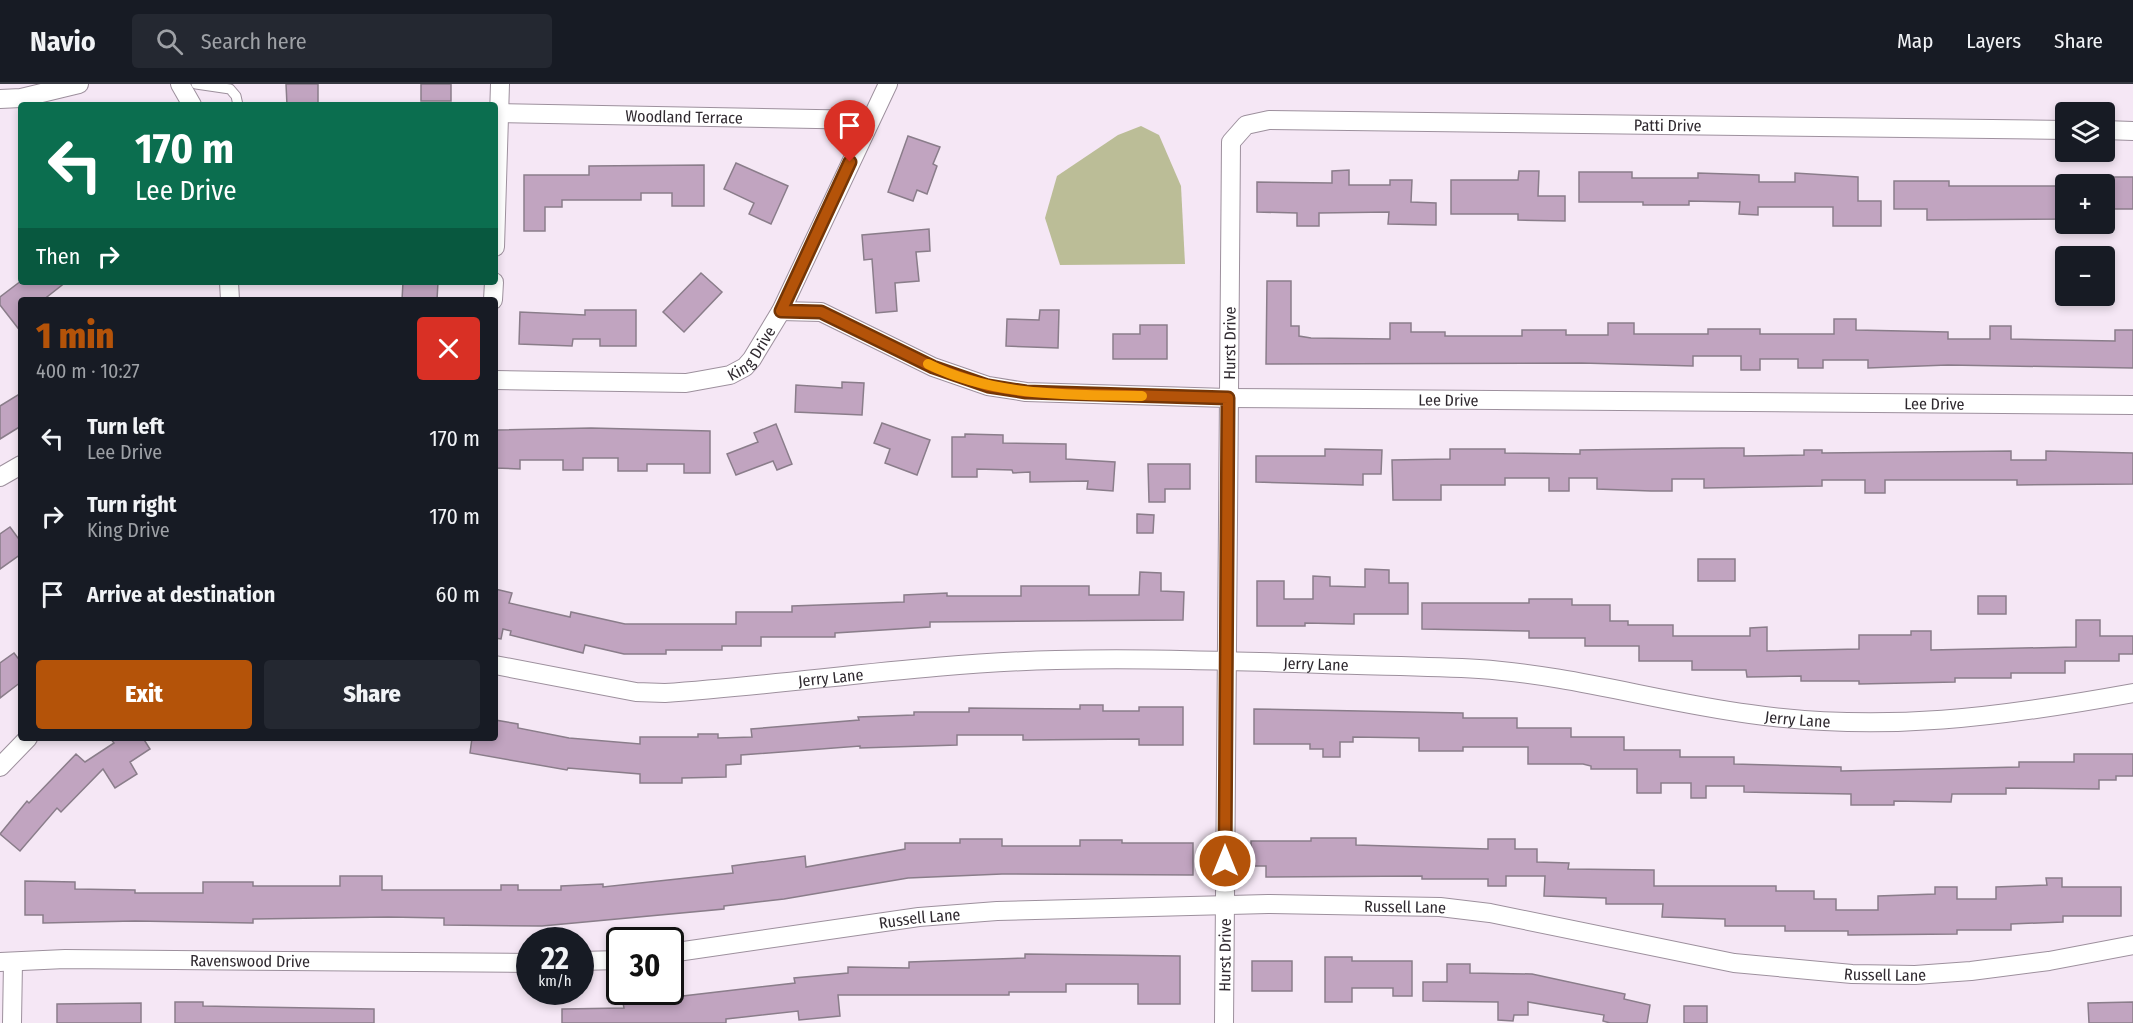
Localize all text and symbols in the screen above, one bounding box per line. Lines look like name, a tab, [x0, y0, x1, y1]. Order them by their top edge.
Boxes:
search box	[132, 14, 552, 68]
text: Navio	[30, 25, 96, 58]
icon: search	[153, 25, 186, 58]
text: Search here	[201, 28, 307, 55]
text: Map	[1897, 28, 1933, 54]
text: Layers	[1966, 28, 2021, 54]
text: Share	[2054, 28, 2103, 54]
pin	[824, 100, 875, 162]
map controls	[2055, 102, 2115, 306]
button: layers	[2055, 102, 2115, 162]
street label: Woodland Terrace	[625, 106, 743, 128]
icon: arrive	[833, 109, 866, 142]
street label: Patti Drive	[1634, 116, 1702, 135]
text: 170 m	[135, 124, 234, 174]
icon: left	[36, 126, 114, 204]
button: +	[2055, 174, 2115, 234]
text: Lee Drive	[135, 175, 237, 207]
icon: right	[92, 240, 125, 273]
text: Then	[36, 243, 80, 270]
button: −	[2055, 246, 2115, 306]
street label: Hurst Drive	[1220, 306, 1240, 380]
text: 1 min	[36, 314, 114, 358]
button: close	[417, 317, 480, 380]
street label: King Drive	[724, 323, 780, 385]
text: 400 m · 10:27	[36, 359, 139, 383]
street label: Lee Drive	[1418, 390, 1479, 410]
street label: Lee Drive	[1904, 394, 1965, 414]
text: Turn left	[87, 413, 165, 440]
icon: left	[36, 422, 69, 455]
text: 170 m	[429, 425, 480, 452]
text: Lee Drive	[87, 440, 162, 464]
text: Turn right	[87, 491, 176, 518]
icon: right	[36, 500, 69, 533]
text: 170 m	[429, 503, 480, 530]
text: King Drive	[87, 518, 170, 542]
icon: arrive	[36, 578, 69, 611]
text: Arrive at destination	[87, 581, 275, 608]
text: 60 m	[436, 581, 480, 608]
street label: Jerry Lane	[1283, 654, 1349, 675]
button: Exit	[36, 660, 252, 729]
button: Share	[264, 660, 480, 729]
street label: Jerry Lane	[797, 665, 864, 691]
street label: Jerry Lane	[1764, 707, 1831, 732]
position arrow	[1193, 829, 1257, 893]
street label: Russell Lane	[1364, 897, 1447, 918]
street label: Russell Lane	[878, 905, 961, 933]
street label: Hurst Drive	[1215, 918, 1235, 992]
speed limit sign: 30	[606, 927, 684, 1005]
text: 22	[541, 941, 569, 977]
street label: Ravenswood Drive	[190, 951, 310, 971]
street label: Russell Lane	[1843, 964, 1927, 985]
text: km/h	[538, 972, 572, 990]

